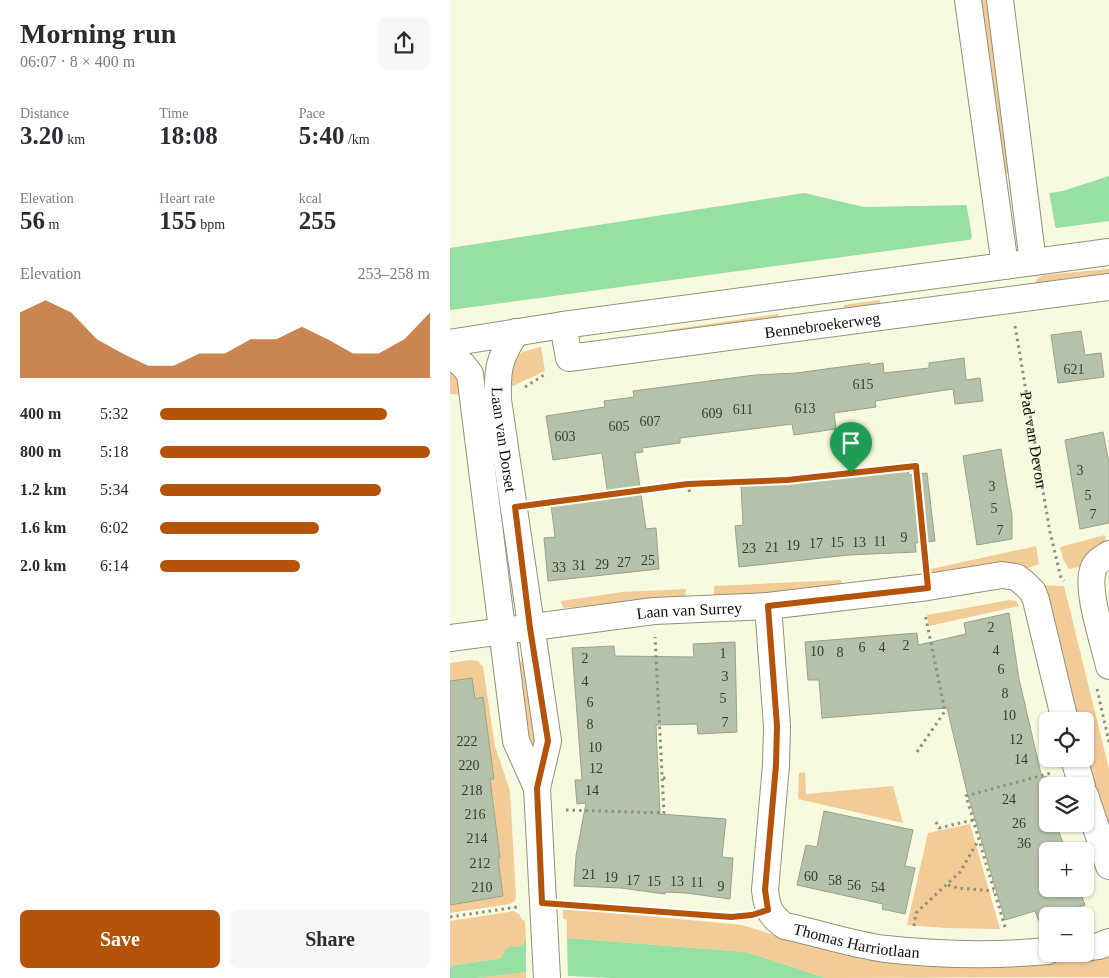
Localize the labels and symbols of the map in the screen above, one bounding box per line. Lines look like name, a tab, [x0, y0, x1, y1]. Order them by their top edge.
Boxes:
street label: Bennebroekerweg	[764, 309, 881, 341]
house number: 621	[1064, 362, 1085, 377]
house number: 615	[853, 377, 874, 392]
street label: Laan van Dorset	[489, 387, 519, 494]
street label: Pad van Devon	[1017, 390, 1050, 489]
house number: 613	[795, 401, 816, 416]
house number: 611	[733, 402, 753, 417]
house number: 609	[702, 406, 723, 421]
house number: 607	[640, 414, 661, 429]
house number: 605	[609, 419, 630, 434]
pin	[830, 422, 872, 473]
house number: 603	[555, 429, 576, 444]
house number: 3	[1077, 463, 1084, 478]
house number: 3	[989, 479, 996, 494]
house number: 5	[1085, 488, 1092, 503]
house number: 5	[991, 501, 998, 516]
house number: 7	[1090, 507, 1097, 522]
house number: 7	[997, 523, 1004, 538]
house number: 9	[901, 530, 908, 545]
house number: 11	[873, 534, 887, 549]
house number: 15	[830, 535, 844, 550]
house number: 13	[852, 535, 866, 550]
house number: 17	[809, 536, 823, 551]
house number: 19	[786, 538, 800, 553]
house number: 21	[765, 540, 779, 555]
house number: 23	[742, 541, 756, 556]
house number: 25	[641, 553, 655, 568]
house number: 27	[617, 555, 631, 570]
house number: 29	[595, 557, 609, 572]
house number: 31	[572, 558, 586, 573]
house number: 33	[552, 560, 566, 575]
street label: Laan van Surrey	[635, 599, 742, 622]
house number: 2	[988, 620, 995, 635]
house number: 2	[903, 638, 910, 653]
house number: 6	[859, 640, 866, 655]
house number: 4	[879, 640, 886, 655]
house number: 4	[993, 643, 1000, 658]
house number: 10	[810, 644, 824, 659]
house number: 8	[837, 645, 844, 660]
house number: 1	[720, 646, 727, 661]
house number: 2	[582, 651, 589, 666]
house number: 6	[998, 662, 1005, 677]
house number: 3	[722, 669, 729, 684]
house number: 4	[582, 674, 589, 689]
house number: 8	[1002, 686, 1009, 701]
house number: 5	[720, 691, 727, 706]
house number: 6	[587, 695, 594, 710]
house number: 10	[1002, 708, 1016, 723]
house number: 7	[722, 715, 729, 730]
house number: 8	[587, 717, 594, 732]
house number: 12	[1009, 732, 1023, 747]
house number: 222	[457, 734, 478, 749]
house number: 10	[588, 740, 602, 755]
house number: 14	[1014, 752, 1028, 767]
house number: 220	[459, 758, 480, 773]
house number: 12	[589, 761, 603, 776]
house number: 218	[462, 783, 483, 798]
house number: 14	[585, 783, 599, 798]
house number: 24	[1002, 792, 1016, 807]
house number: 216	[465, 807, 486, 822]
house number: 26	[1012, 816, 1026, 831]
house number: 214	[467, 831, 488, 846]
house number: 36	[1017, 836, 1031, 851]
house number: 212	[470, 856, 491, 871]
house number: 21	[582, 867, 596, 882]
house number: 60	[804, 869, 818, 884]
house number: 19	[604, 870, 618, 885]
house number: 17	[626, 873, 640, 888]
house number: 58	[828, 873, 842, 888]
house number: 15	[647, 874, 661, 889]
house number: 13	[670, 874, 684, 889]
house number: 11	[690, 875, 704, 890]
house number: 56	[847, 878, 861, 893]
house number: 9	[718, 879, 725, 894]
house number: 210	[472, 880, 493, 895]
house number: 54	[871, 880, 885, 895]
street label: Thomas Harriotlaan	[791, 920, 920, 961]

